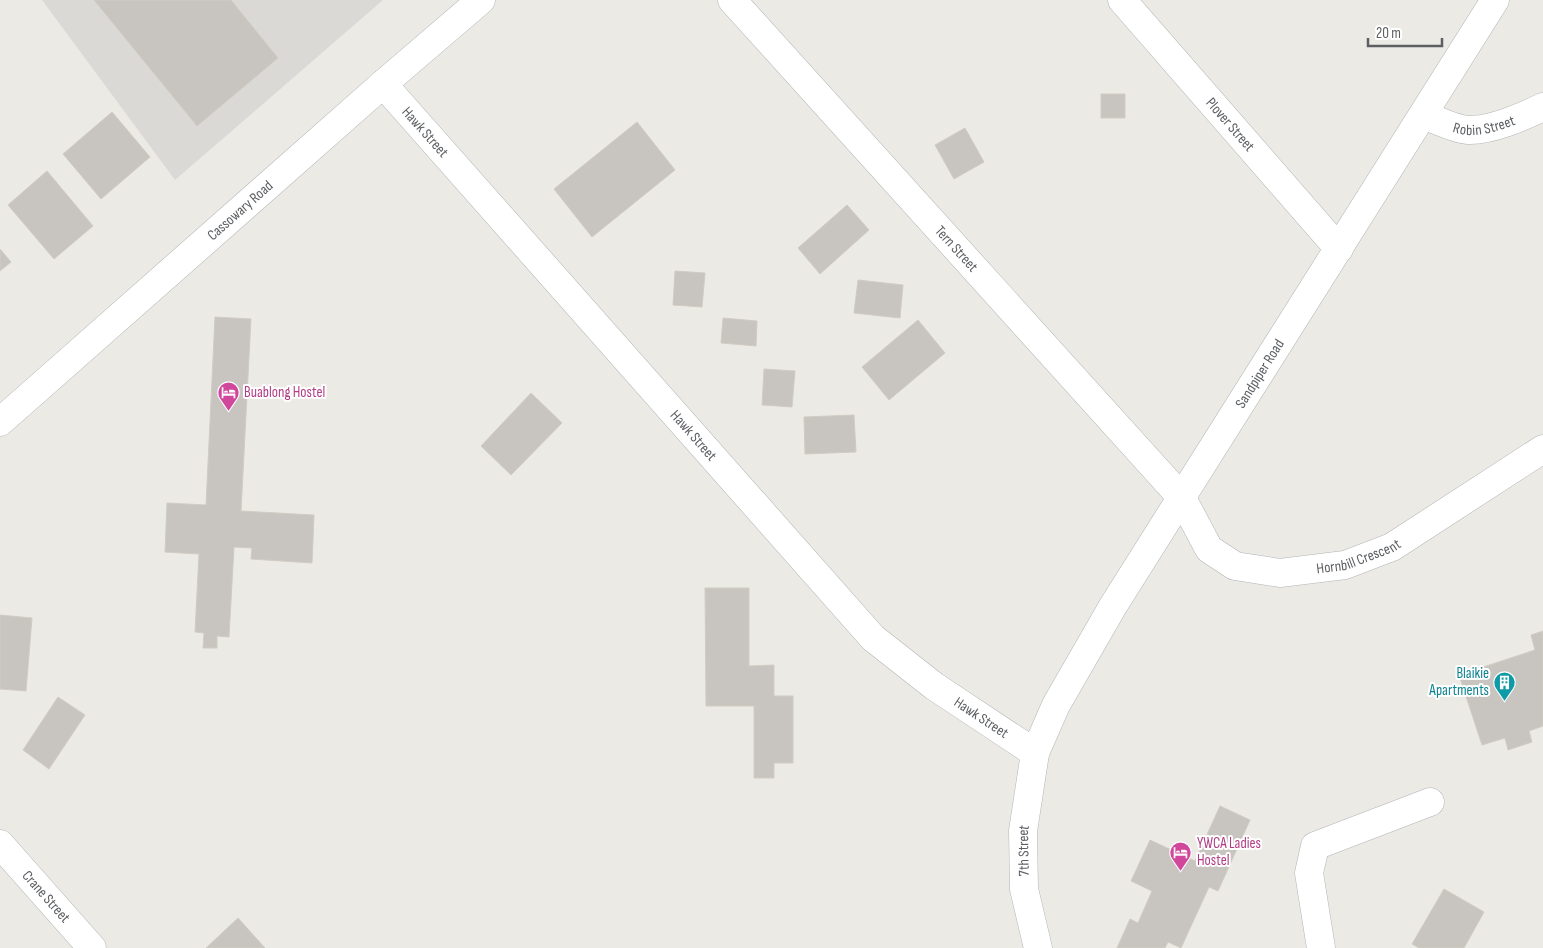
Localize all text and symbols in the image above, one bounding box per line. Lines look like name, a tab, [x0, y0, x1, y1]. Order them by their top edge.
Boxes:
scale bar	[1368, 15, 1442, 47]
text: 20 m	[1376, 24, 1401, 43]
street label: Plover Street	[1201, 94, 1259, 156]
street label: Hawk Street	[398, 103, 453, 162]
street label: Robin Street	[1451, 111, 1518, 140]
street label: Cassowary Road	[204, 177, 277, 245]
street label: Tern Street	[930, 222, 982, 276]
street label: Sandpiper Road	[1231, 336, 1289, 412]
hotel icon: Buablong Hostel	[216, 380, 240, 411]
place label: Buablong Hostel	[244, 383, 325, 402]
street label: Hawk Street	[666, 406, 721, 465]
street label: Hornbill Crescent	[1315, 535, 1405, 578]
place label: Blaikie Apartments	[1428, 664, 1489, 700]
building icon: Blaikie Apartments	[1493, 670, 1517, 701]
street label: Hawk Street	[950, 693, 1012, 743]
street label: 7th Street	[1014, 823, 1034, 876]
place label: YWCA Ladies Hostel	[1197, 834, 1261, 870]
hotel icon: YWCA Ladies Hostel	[1169, 840, 1193, 871]
street label: Crane Street	[18, 867, 74, 927]

